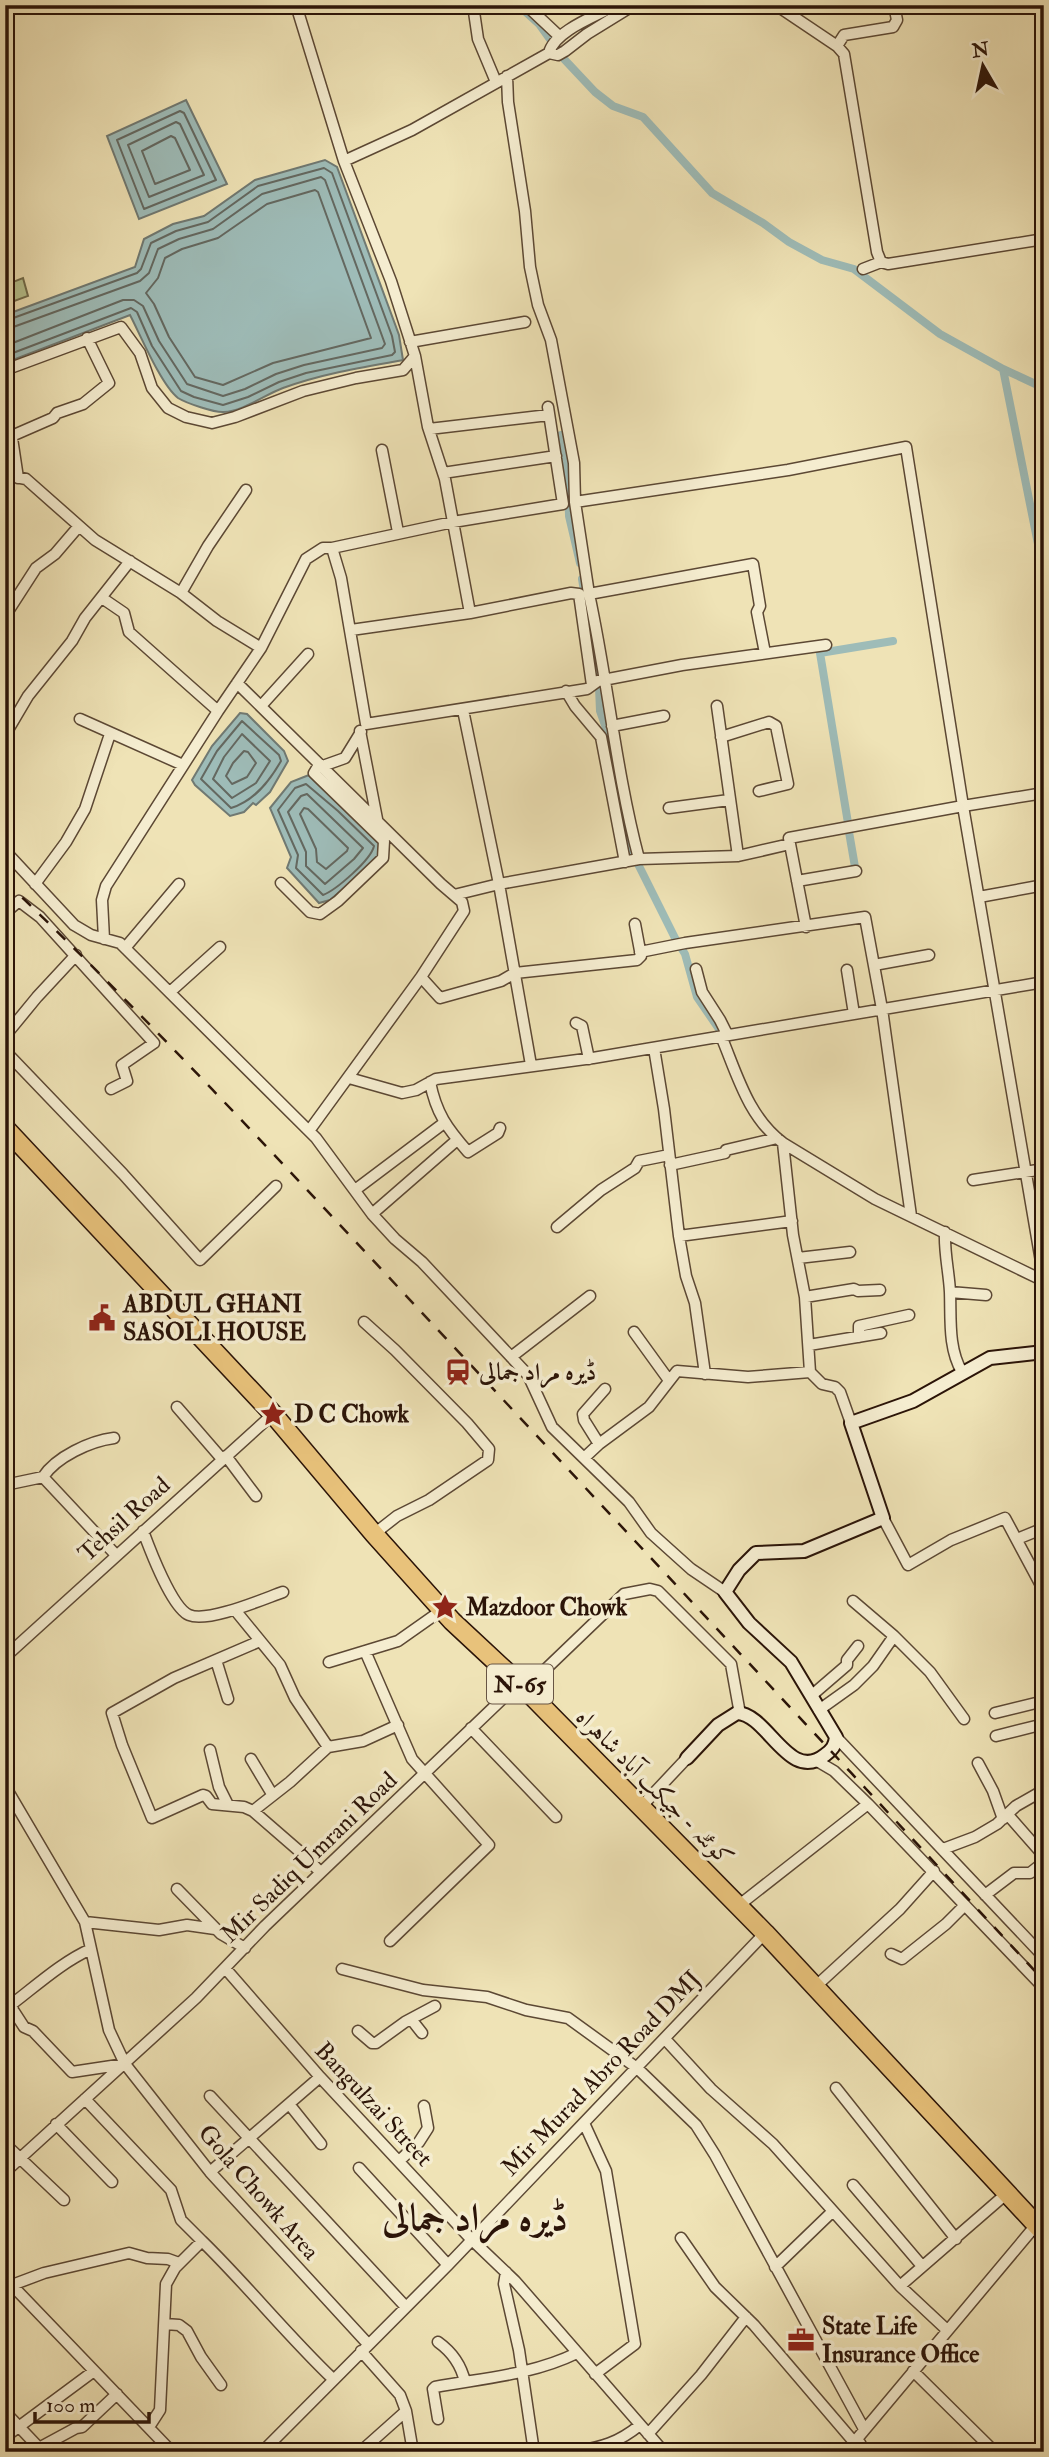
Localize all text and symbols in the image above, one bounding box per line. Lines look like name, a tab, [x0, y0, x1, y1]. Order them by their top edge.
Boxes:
north arrow	[948, 32, 1018, 102]
text: N	[969, 37, 992, 64]
place label: ABDUL GHANI SASOLI HOUSE	[122, 1289, 306, 1348]
public building icon: ABDUL GHANI SASOLI HOUSE	[87, 1303, 117, 1333]
station icon: ڈیرہ مراد جمالی	[443, 1357, 473, 1387]
place label: ڈیرہ مراد جمالی	[478, 1357, 596, 1389]
place icon: D C Chowk	[258, 1399, 288, 1429]
place label: D C Chowk	[294, 1399, 410, 1430]
street label: Tehsil Road	[72, 1470, 177, 1569]
place icon: Mazdoor Chowk	[430, 1592, 460, 1622]
place label: Mazdoor Chowk	[465, 1592, 628, 1623]
road number: N-65	[487, 1665, 553, 1704]
street label: کوئٹہ - جیکب آباد شاہراہ	[569, 1702, 740, 1873]
street label: Mir Sadiq Umrani Road	[215, 1765, 404, 1950]
street label: Mir Murad Abro Road DMJ	[495, 1964, 708, 2183]
street label: Bangulzai Street	[308, 2036, 439, 2173]
street label: Gola Chowk Area	[191, 2118, 327, 2267]
district label: ڈیرہ مراد جمالی	[381, 2194, 568, 2244]
place label: State Life Insurance Office	[822, 2311, 979, 2370]
office icon: State Life Insurance Office	[786, 2325, 816, 2355]
scale bar	[35, 2380, 149, 2424]
text: 100 m	[46, 2392, 96, 2419]

